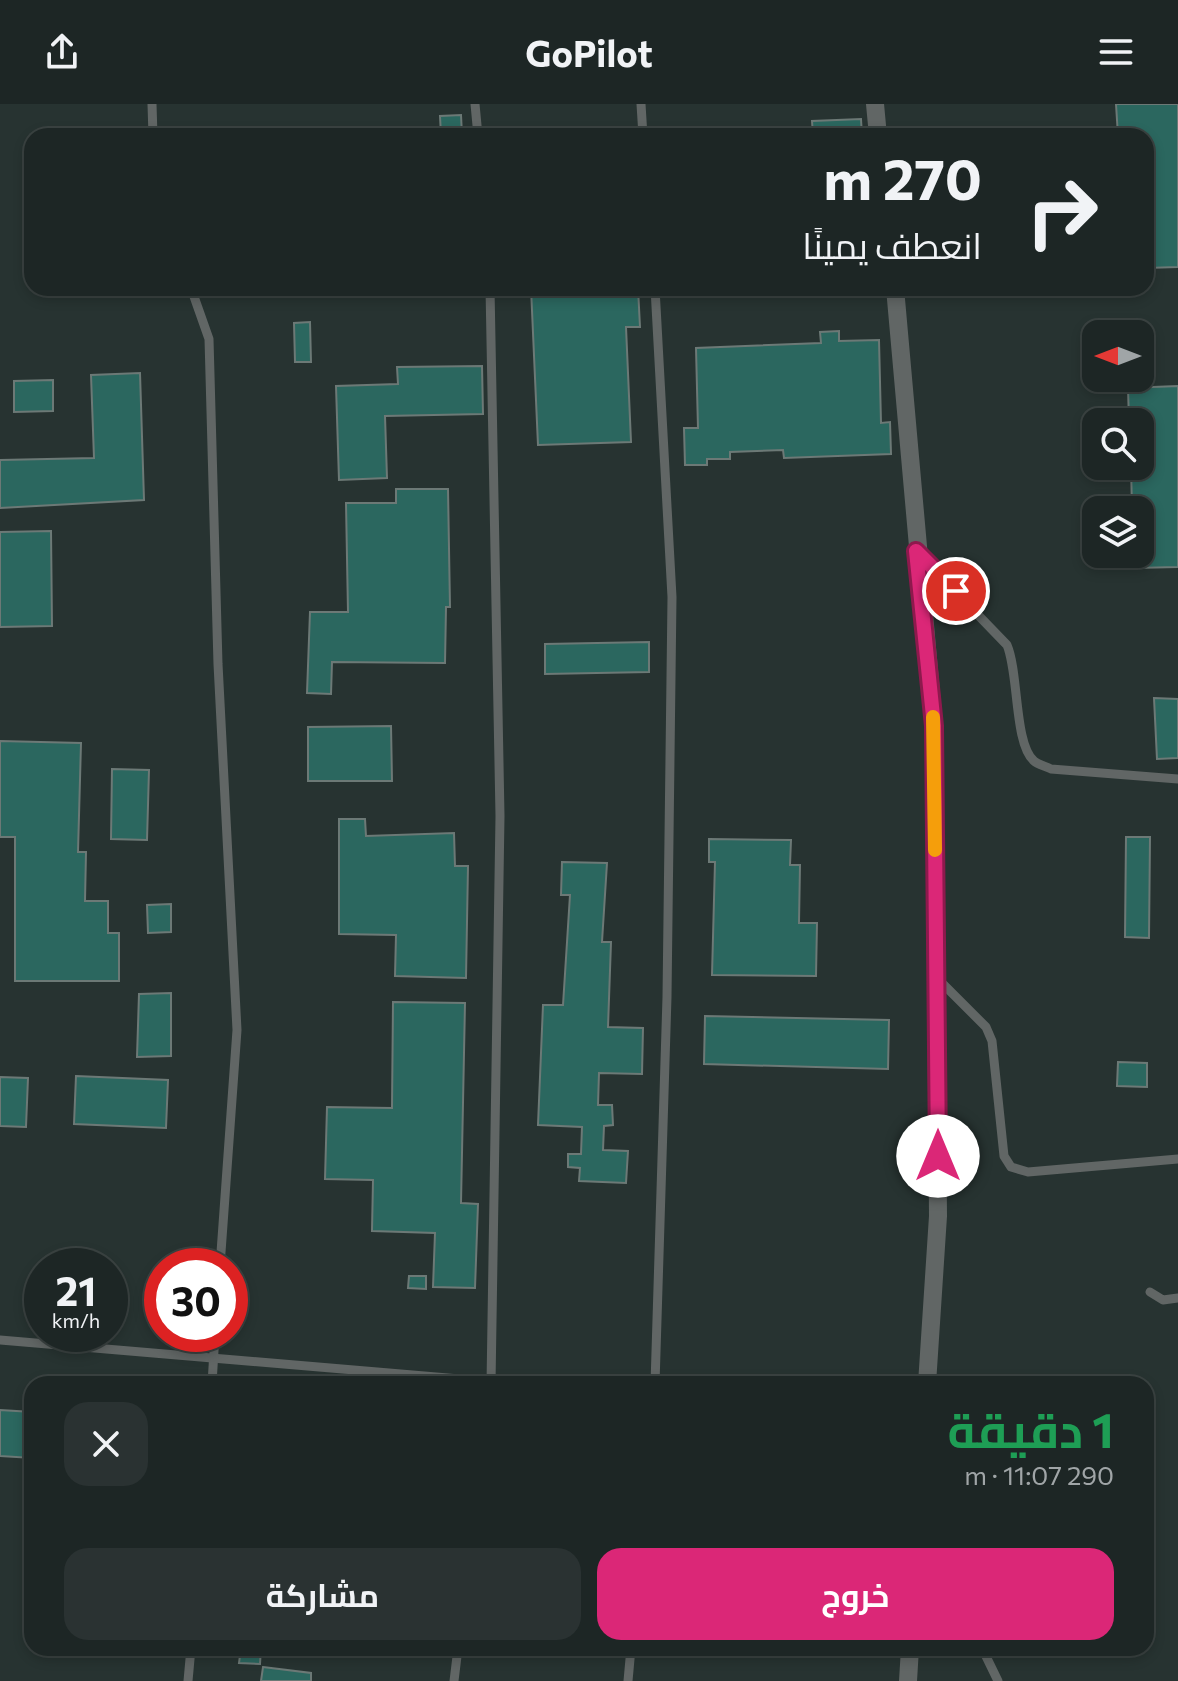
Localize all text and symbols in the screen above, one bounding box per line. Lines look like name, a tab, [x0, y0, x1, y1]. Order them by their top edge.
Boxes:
icon: share	[40, 30, 84, 74]
text: GoPilot	[525, 30, 653, 74]
icon: menu	[1094, 30, 1138, 74]
text: 270 m	[823, 143, 982, 212]
icon: right	[1010, 160, 1114, 264]
text: انعطف يمينًا	[802, 222, 982, 266]
north arrow	[1082, 320, 1154, 392]
map controls	[1082, 320, 1154, 568]
button: search	[1082, 408, 1154, 480]
button: layers	[1082, 496, 1154, 568]
pin	[922, 557, 990, 625]
icon: arrive	[934, 569, 978, 613]
position arrow	[896, 1114, 980, 1198]
speed limit sign: 30	[144, 1248, 248, 1352]
text: 21	[56, 1265, 96, 1314]
text: km/h	[52, 1308, 100, 1332]
text: 1 دقيقة	[947, 1399, 1114, 1458]
button: close	[64, 1402, 148, 1486]
text: 290 m · 11:07	[964, 1459, 1114, 1490]
button: مشاركة	[64, 1548, 581, 1640]
button: خروج	[597, 1548, 1114, 1640]

